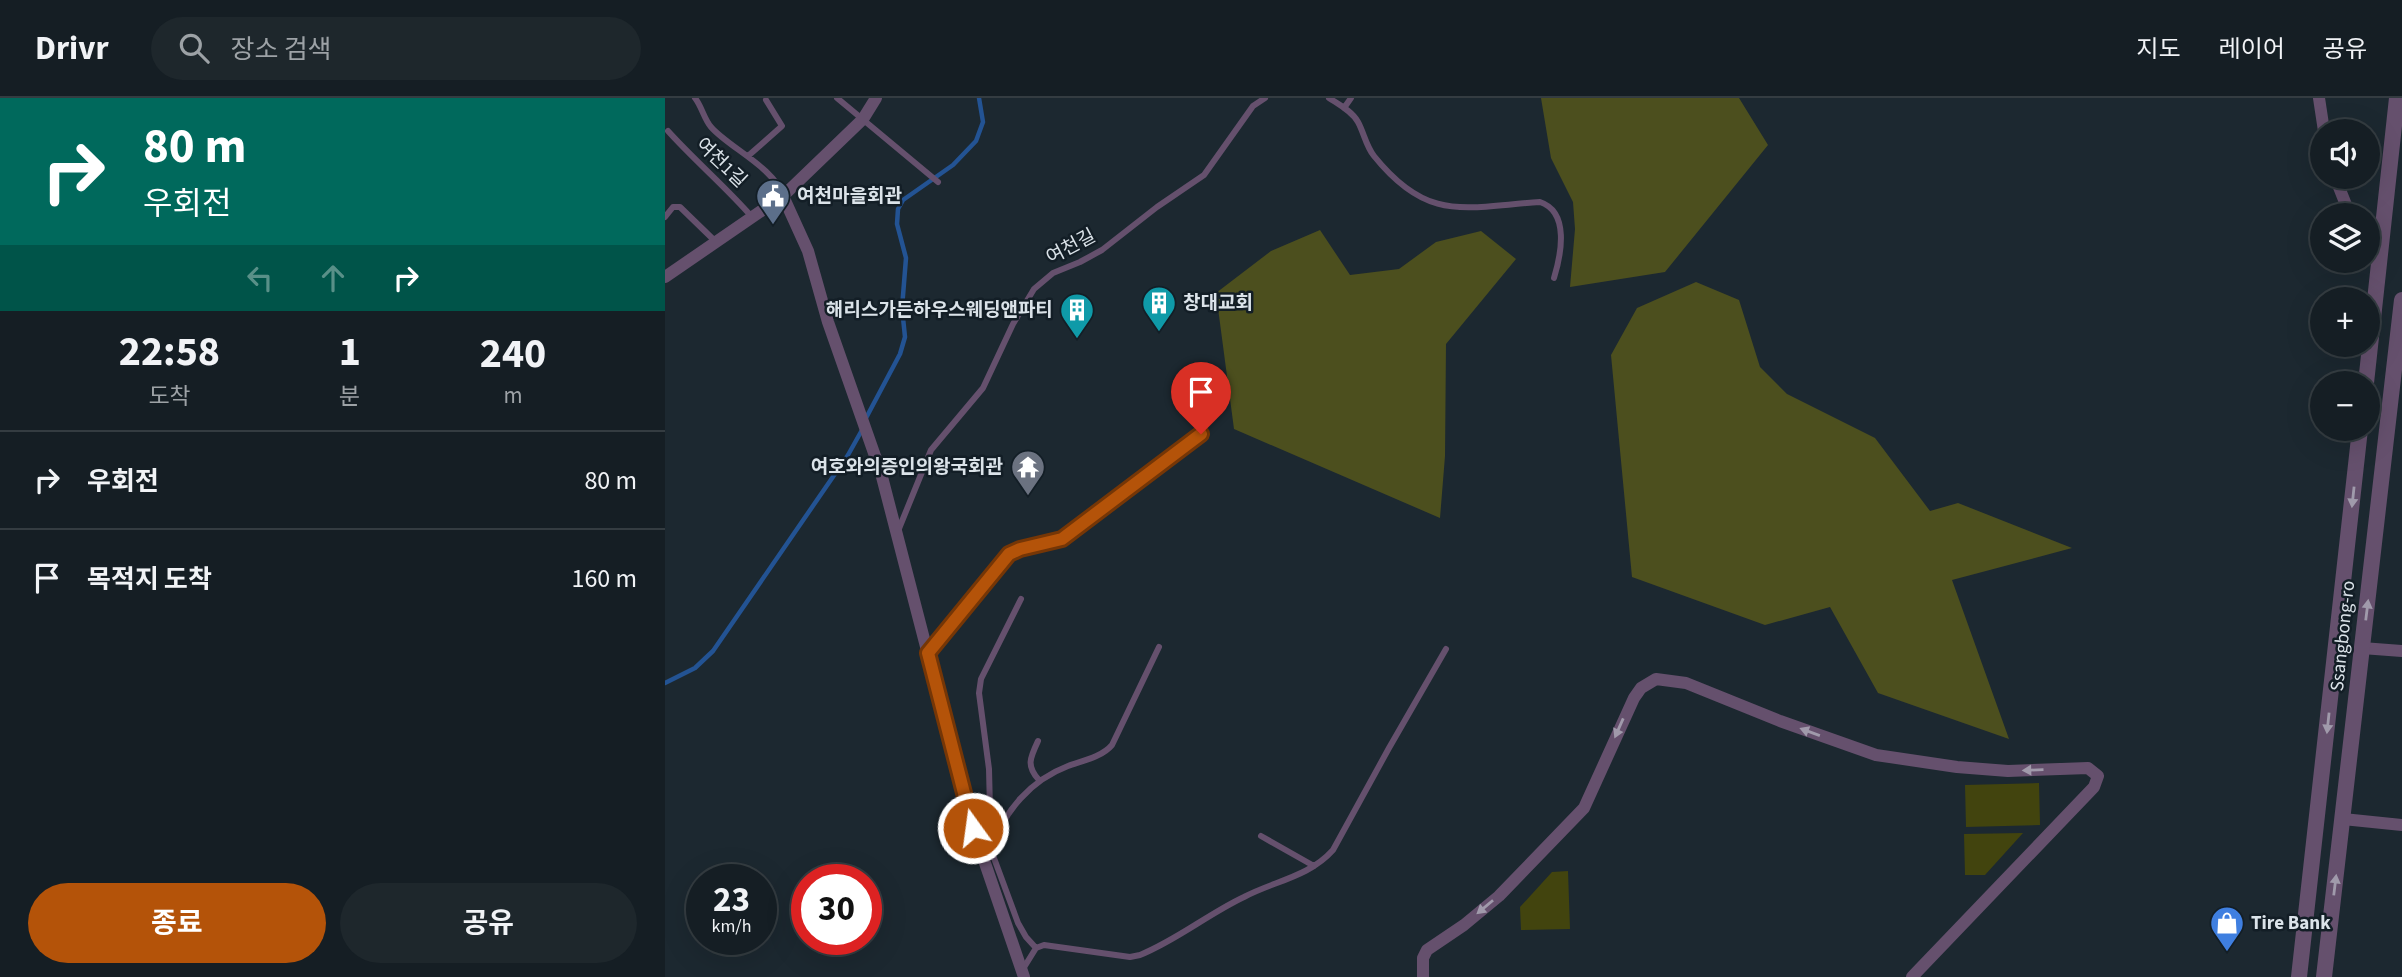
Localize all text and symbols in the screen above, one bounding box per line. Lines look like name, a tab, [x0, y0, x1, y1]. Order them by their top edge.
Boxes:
search box	[151, 17, 641, 80]
text: Drivr	[35, 25, 109, 72]
icon: search	[175, 29, 213, 67]
text: 장소 검색	[231, 31, 331, 68]
text: 지도	[2136, 32, 2181, 67]
text: 레이어	[2219, 32, 2285, 67]
text: 공유	[2323, 32, 2367, 67]
text: 80 m	[143, 112, 247, 182]
map controls	[2310, 119, 2380, 441]
button: sound	[2310, 119, 2380, 189]
icon: right	[28, 126, 119, 217]
street label: 여천1길	[689, 132, 753, 194]
public building icon: 여천마을회관	[754, 177, 792, 226]
text: 우회전	[143, 181, 231, 227]
place label: 여천마을회관	[797, 183, 902, 210]
button: layers	[2310, 203, 2380, 273]
street label: 여천길	[1042, 223, 1100, 271]
icon: left	[241, 259, 279, 297]
icon: ahead	[314, 259, 352, 297]
icon: right	[387, 259, 425, 297]
building icon: 창대교회	[1140, 284, 1178, 333]
button: +	[2310, 287, 2380, 357]
place label: 창대교회	[1183, 290, 1253, 317]
building icon: 해리스가든하우스웨딩앤파티	[1058, 291, 1096, 340]
place label: 해리스가든하우스웨딩앤파티	[826, 297, 1053, 324]
text: 22:58	[119, 322, 220, 382]
text: 1	[339, 322, 361, 382]
text: 240	[480, 324, 546, 384]
pin	[1171, 362, 1231, 434]
button: −	[2310, 371, 2380, 441]
icon: arrive	[1182, 373, 1220, 411]
text: m	[503, 379, 523, 412]
text: 도착	[148, 380, 191, 413]
text: 분	[339, 380, 360, 413]
temple icon: 여호와의증인의왕국회관	[1009, 448, 1047, 497]
place label: 여호와의증인의왕국회관	[811, 454, 1004, 481]
icon: right	[28, 461, 66, 499]
text: 80 m	[584, 462, 637, 499]
text: 우회전	[87, 463, 159, 500]
one-way arrow	[2347, 486, 2358, 508]
icon: arrive	[28, 559, 66, 597]
text: 160 m	[571, 560, 637, 597]
text: 목적지 도착	[87, 561, 212, 598]
street label: Ssangbong-ro	[2324, 579, 2362, 693]
one-way arrow	[2361, 599, 2372, 621]
one-way arrow	[2322, 712, 2333, 734]
one-way arrow	[1613, 718, 1625, 738]
one-way arrow	[1800, 726, 1821, 737]
one-way arrow	[2021, 765, 2043, 776]
position arrow	[936, 791, 1010, 865]
speed limit sign: 30	[791, 864, 882, 955]
one-way arrow	[2330, 874, 2341, 896]
text: 23	[713, 875, 750, 925]
button: 종료	[28, 883, 326, 963]
button: 공유	[340, 883, 637, 963]
one-way arrow	[1477, 899, 1494, 914]
shop icon: Tire Bank	[2208, 904, 2246, 953]
place label: Tire Bank	[2251, 910, 2331, 937]
text: km/h	[712, 914, 751, 939]

